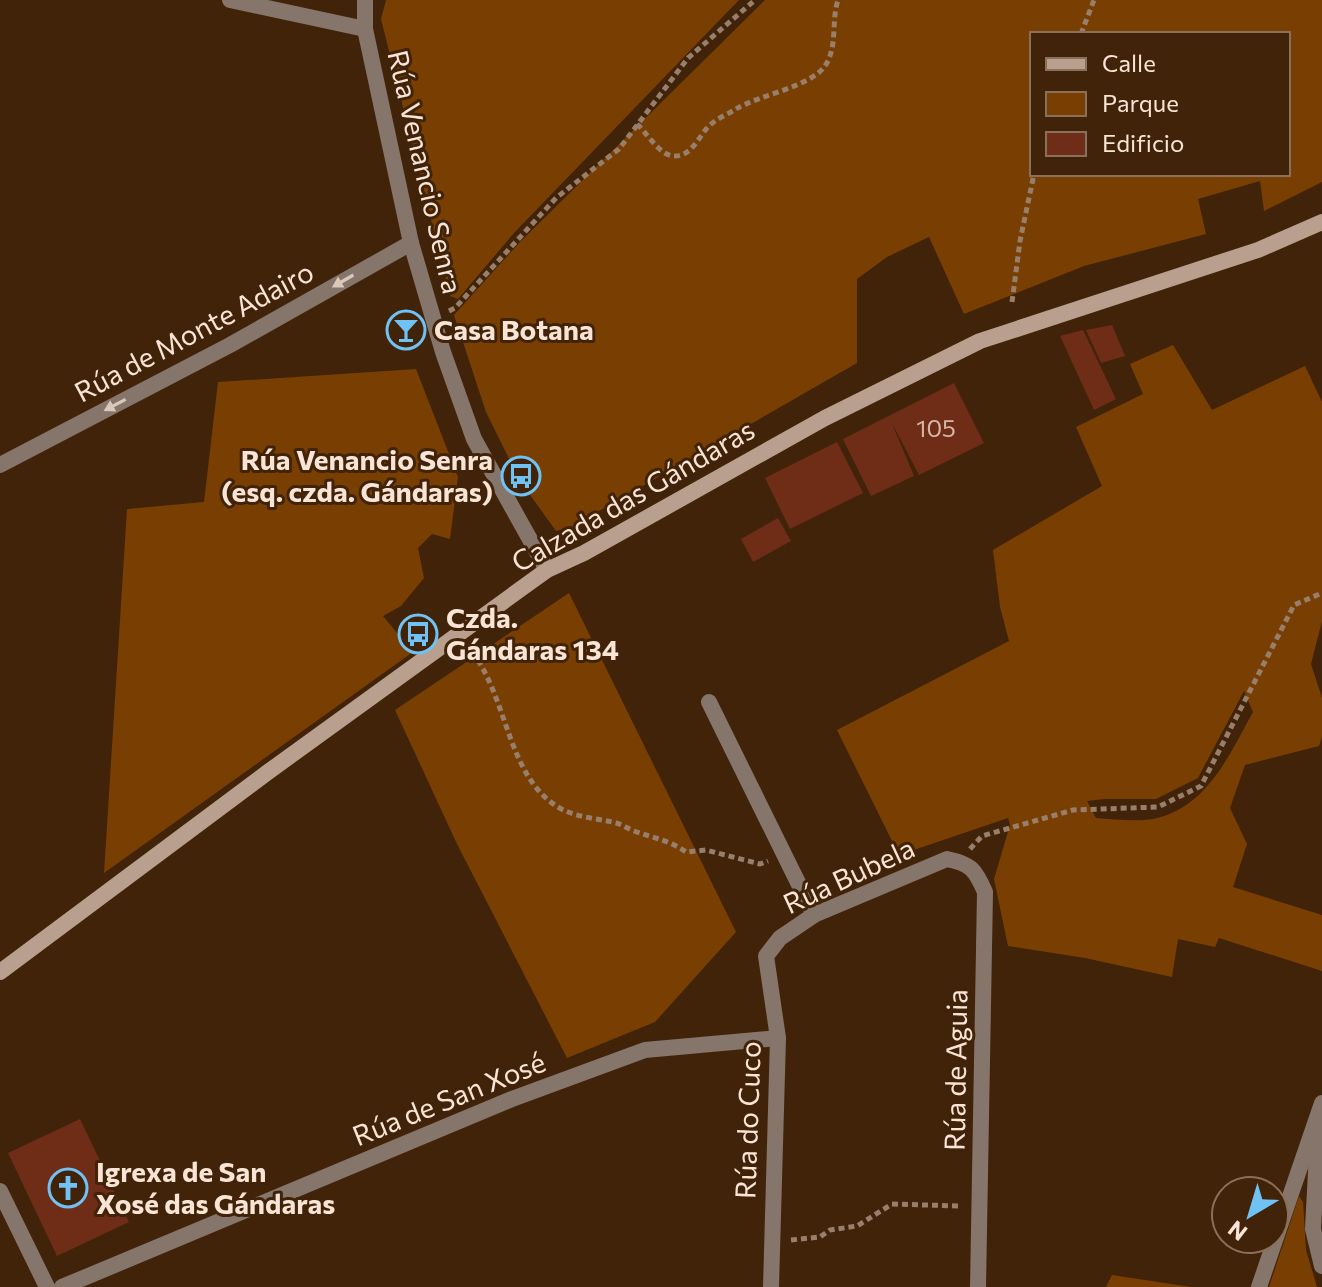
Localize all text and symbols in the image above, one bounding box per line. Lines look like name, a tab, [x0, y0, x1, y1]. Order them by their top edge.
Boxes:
legend	[1030, 32, 1290, 176]
street label: Rúa Venancio Senra	[381, 47, 471, 297]
text: Calle	[1102, 48, 1156, 77]
text: Parque	[1102, 88, 1179, 117]
text: Edificio	[1102, 128, 1184, 157]
street label: Rúa de Monte Adairo	[68, 254, 319, 408]
one-way arrow	[332, 274, 354, 288]
bar icon: Casa Botana	[385, 309, 427, 351]
place label: Casa Botana	[434, 312, 594, 346]
one-way arrow	[104, 398, 126, 412]
street label: Calzada das Gándaras	[505, 412, 760, 579]
house number: 105	[916, 413, 956, 442]
place label: Rúa Venancio Senra (esq. czda. Gándaras)	[221, 442, 493, 508]
bus stop icon: Rúa Venancio Senra (esq. czda. Gándaras)	[500, 455, 542, 497]
place label: Czda. Gándaras 134	[446, 600, 619, 666]
bus stop icon: Czda. Gándaras 134	[397, 613, 439, 655]
street label: Rúa Bubela	[777, 830, 920, 920]
street label: Rúa de Aguia	[937, 989, 973, 1151]
street label: Rúa do Cuco	[727, 1040, 767, 1199]
street label: Rúa de San Xosé	[347, 1044, 550, 1152]
place label: Igrexa de San Xosé das Gándaras	[96, 1154, 335, 1220]
church icon: Igrexa de San Xosé das Gándaras	[47, 1167, 89, 1209]
north arrow	[1210, 1175, 1290, 1255]
text: N	[1223, 1215, 1252, 1247]

